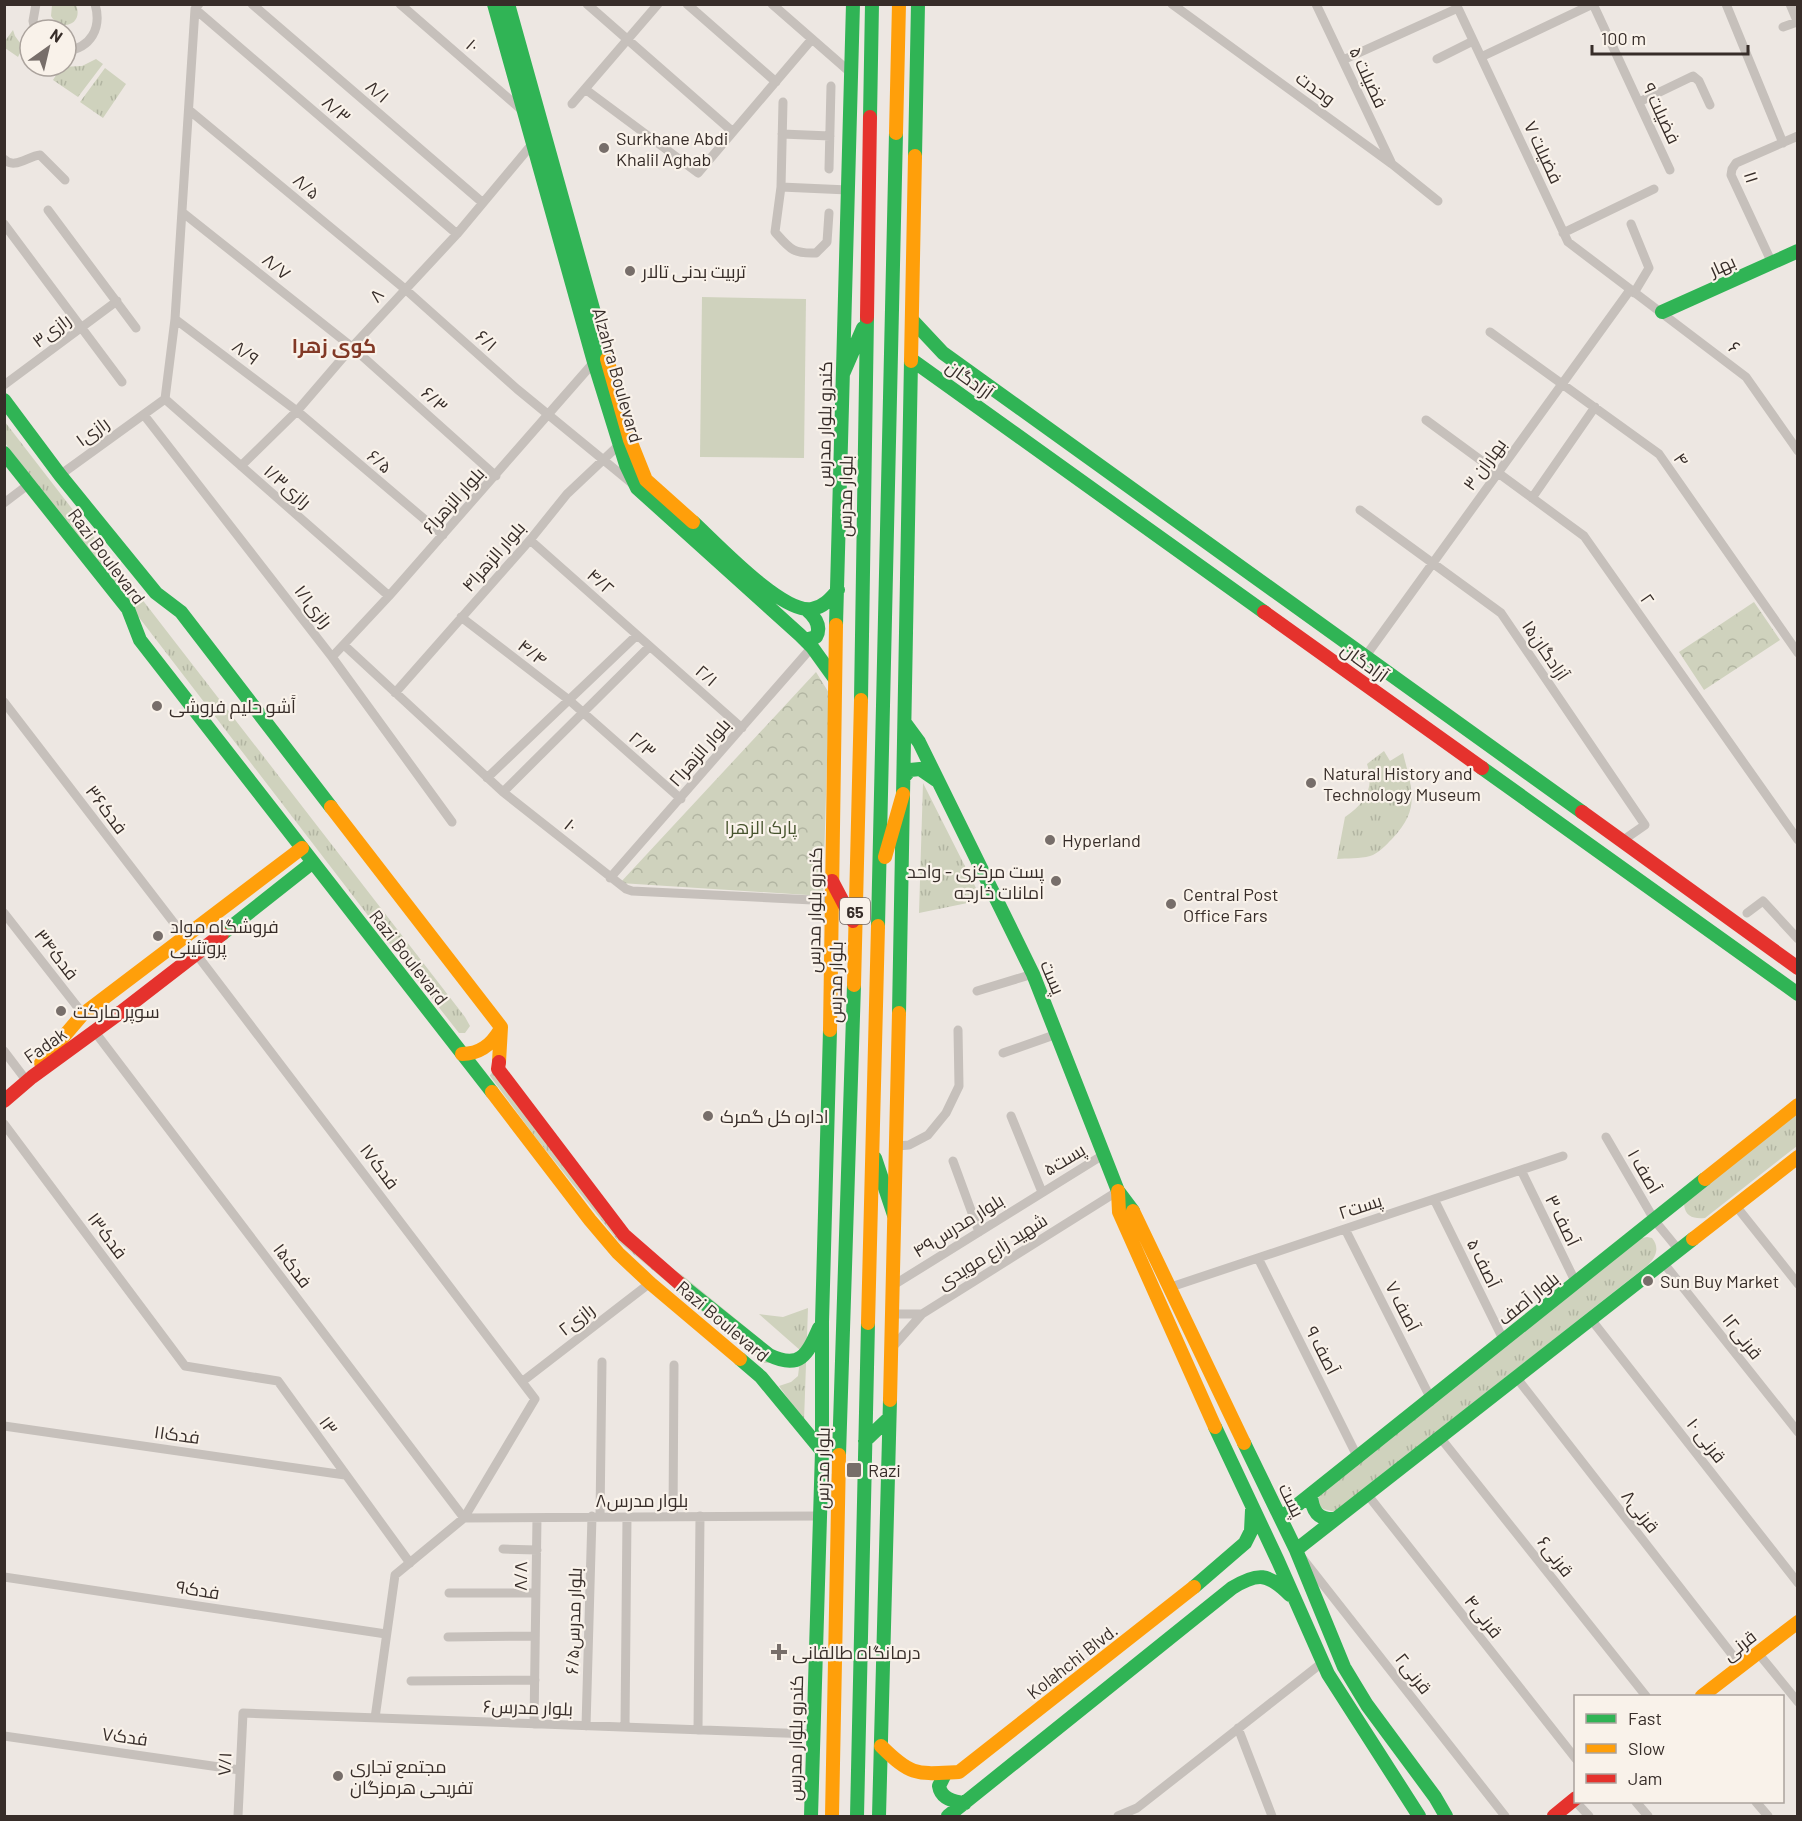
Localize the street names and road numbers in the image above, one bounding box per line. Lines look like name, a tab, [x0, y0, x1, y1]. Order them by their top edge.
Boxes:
street label: ۱۰	[462, 33, 484, 57]
street label: فضیلت ۵	[1345, 43, 1393, 111]
street label: وحدت	[1291, 66, 1340, 111]
street label: ۸/۱	[362, 75, 394, 107]
street label: فضیلت ۹	[1638, 79, 1686, 147]
street label: ۸/۳	[318, 91, 356, 127]
street label: فضیلت ۷	[1520, 117, 1568, 187]
street label: ۸/۵	[289, 168, 325, 204]
street label: ۱۱	[1740, 168, 1764, 186]
street label: ۸/۷	[259, 248, 295, 284]
street label: بهار	[1704, 250, 1739, 282]
street label: ۸	[364, 283, 388, 307]
street label: Alzahra Boulevard	[588, 305, 648, 445]
street label: رازی۳	[27, 308, 75, 352]
street label: ۶/۱	[472, 325, 502, 355]
street label: ۸/۹	[228, 335, 264, 369]
street label: ۶	[1725, 336, 1745, 358]
street label: آزادگان	[942, 355, 998, 404]
street label: کندرو بلوار مدرس	[812, 361, 837, 487]
street label: ۶/۳	[417, 381, 453, 417]
street label: رازی۱	[71, 412, 114, 451]
street label: بهاران ۳	[1458, 434, 1511, 495]
street label: ۶/۵	[363, 444, 397, 478]
street label: ۴	[1670, 448, 1694, 470]
street label: بلوار مدرس	[833, 455, 858, 537]
street label: رازی۱/۳	[259, 460, 316, 513]
street label: بلوار الزهرا۶	[417, 462, 489, 539]
street label: Razi Boulevard	[64, 504, 150, 608]
street label: بلوار الزهرا۴	[457, 516, 530, 596]
street label: ۴/۲	[583, 563, 619, 599]
street label: رازی۱/۱	[290, 580, 338, 633]
street label: ۲	[1636, 589, 1660, 609]
street label: آزادگان۱۵	[1517, 616, 1574, 685]
street label: ۴/۴	[514, 634, 552, 670]
street label: آزادگان	[1337, 638, 1393, 687]
street label: ۲/۱	[691, 659, 723, 691]
street label: بلوار الزهرا۲	[663, 713, 735, 791]
street label: ۲/۳	[625, 726, 661, 762]
street label: فدک۳۶	[82, 780, 132, 838]
street label: ۱۰	[560, 813, 582, 837]
street label: کندرو بلوار مدرس	[802, 847, 827, 973]
road number: 65	[840, 898, 870, 924]
street label: Razi Boulevard	[365, 905, 453, 1009]
street label: فدک۳۴	[30, 924, 84, 984]
street label: بلوار مدرس	[823, 941, 848, 1023]
street label: پست	[1034, 957, 1070, 998]
street label: Fadak	[19, 1023, 71, 1067]
street label: پست۵	[1039, 1138, 1090, 1182]
street label: فدک۱۷	[356, 1139, 404, 1193]
street label: ۱ آصف	[1624, 1145, 1667, 1197]
street label: بلوار مدرس۴۹	[909, 1188, 1008, 1262]
street label: پست۲	[1335, 1189, 1385, 1225]
street label: ۳ آصف	[1541, 1191, 1585, 1249]
street label: فدک۱۳	[83, 1207, 133, 1263]
street label: شهید زارع مویدی	[933, 1208, 1052, 1295]
street label: ۵ آصف	[1463, 1235, 1505, 1291]
street label: فدک۱۵	[269, 1238, 317, 1292]
street label: بلوار آصف	[1493, 1267, 1564, 1330]
street label: Razi Boulevard	[672, 1276, 774, 1366]
street label: ۷ آصف	[1381, 1277, 1425, 1335]
street label: رازی۲	[553, 1298, 599, 1341]
street label: قرنی۱۲	[1718, 1309, 1768, 1364]
street label: ۹ آصف	[1301, 1322, 1345, 1378]
street label: ۱۳	[315, 1411, 343, 1439]
street label: ۱۰ قرنی	[1682, 1413, 1731, 1467]
street label: فدک۱۱	[153, 1420, 201, 1448]
street label: بلوار مدرس	[810, 1427, 835, 1509]
street label: پست	[1273, 1479, 1310, 1522]
street label: قرنی۸	[1617, 1485, 1665, 1537]
street label: بلوار مدرس۸	[596, 1489, 688, 1512]
street label: قرنی۶	[1532, 1531, 1579, 1581]
street label: ۸/۸	[509, 1561, 531, 1591]
street label: بلوار مدرس۶/۵	[560, 1567, 587, 1675]
street label: فدک۹	[175, 1575, 221, 1603]
street label: قرنی۴	[1459, 1590, 1508, 1643]
street label: Kolahchi Blvd.	[1022, 1619, 1122, 1703]
street label: قرنی	[1718, 1625, 1761, 1666]
street label: قرنی۲	[1390, 1648, 1437, 1699]
street label: کندرو بلوار مدرس	[783, 1675, 808, 1801]
street label: بلوار مدرس۶	[482, 1694, 573, 1721]
street label: فدک۷	[101, 1722, 149, 1750]
street label: ۷/۱	[212, 1751, 236, 1777]

